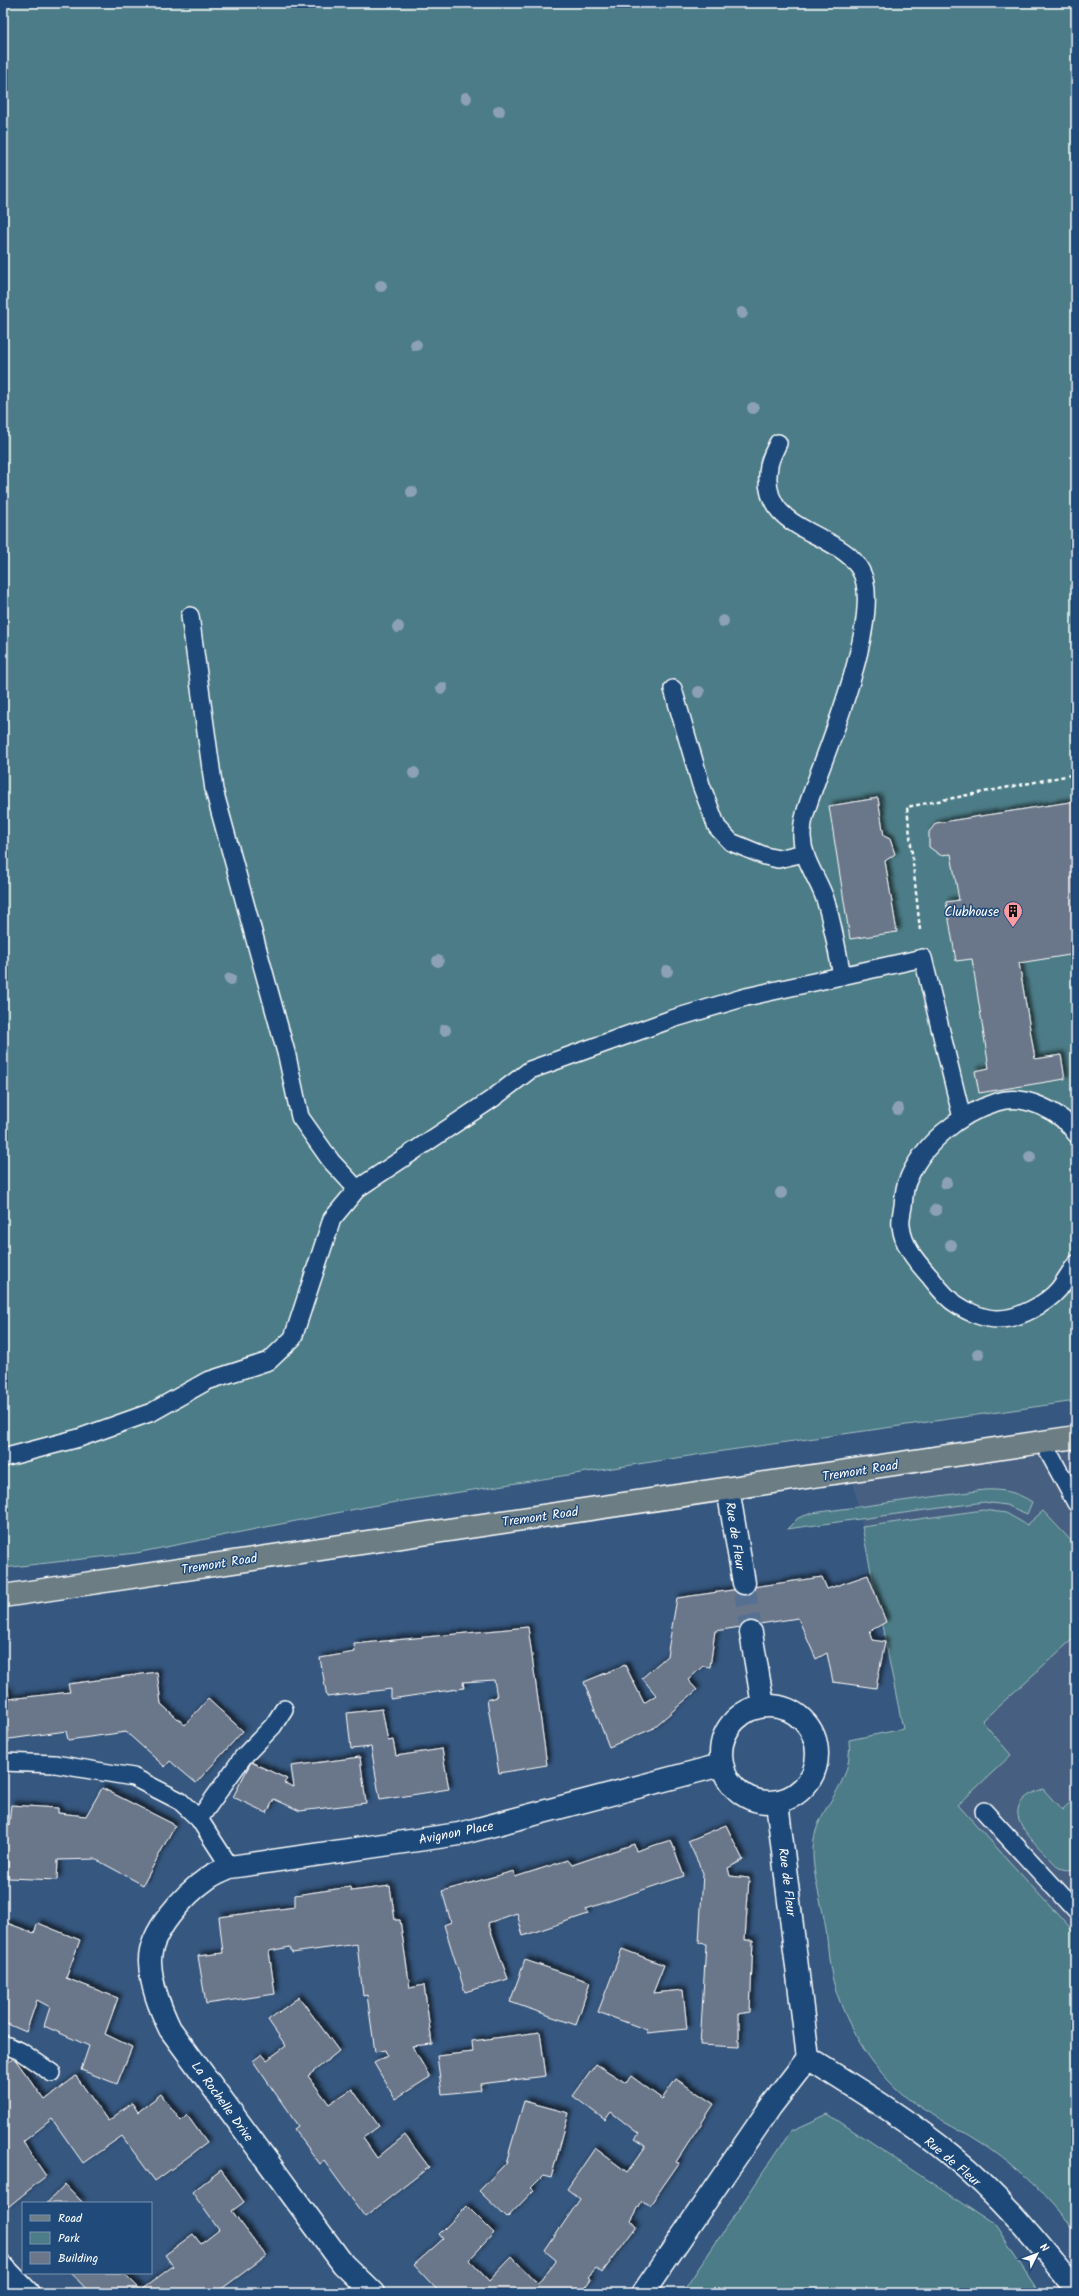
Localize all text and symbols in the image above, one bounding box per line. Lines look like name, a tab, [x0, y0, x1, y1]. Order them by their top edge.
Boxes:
building icon: Clubhouse	[1002, 900, 1024, 928]
place label: Clubhouse	[944, 902, 999, 923]
street label: Tremont Road	[821, 1455, 900, 1488]
street label: Rue de Fleur	[719, 1501, 750, 1573]
street label: Tremont Road	[501, 1502, 580, 1533]
street label: Tremont Road	[180, 1548, 259, 1581]
street label: Avignon Place	[417, 1816, 496, 1851]
street label: Rue de Fleur	[772, 1847, 801, 1918]
street label: La Rochelle Drive	[185, 2057, 258, 2147]
street label: Rue de Fleur	[919, 2132, 986, 2193]
legend	[22, 2202, 152, 2274]
text: Road	[58, 2209, 83, 2228]
text: Park	[58, 2229, 80, 2248]
north arrow	[1017, 2234, 1057, 2274]
text: N	[1035, 2239, 1053, 2257]
text: Building	[58, 2249, 98, 2268]

